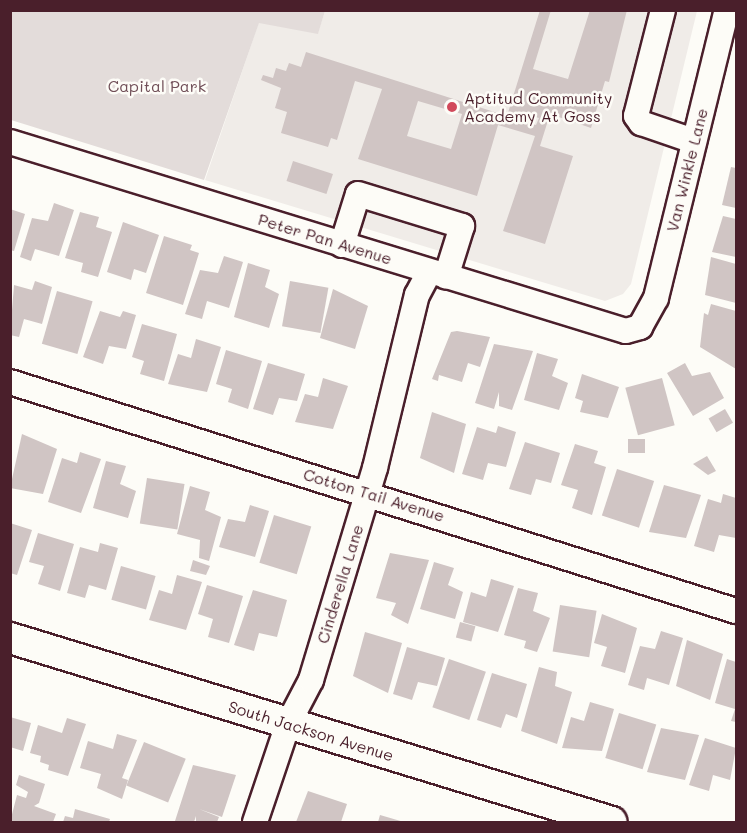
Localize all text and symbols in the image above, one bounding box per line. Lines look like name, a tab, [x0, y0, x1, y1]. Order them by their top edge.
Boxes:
park label: Capital Park	[108, 76, 206, 96]
place label: Aptitud Community Academy At Goss	[464, 88, 612, 126]
marker: Aptitud Community Academy At Goss	[445, 100, 459, 114]
street label: Van Winkle Lane	[662, 106, 712, 234]
street label: Peter Pan Avenue	[256, 210, 394, 268]
street label: Cotton Tail Avenue	[301, 464, 447, 526]
street label: Cinderella Lane	[313, 522, 367, 646]
street label: South Jackson Avenue	[226, 697, 396, 765]

